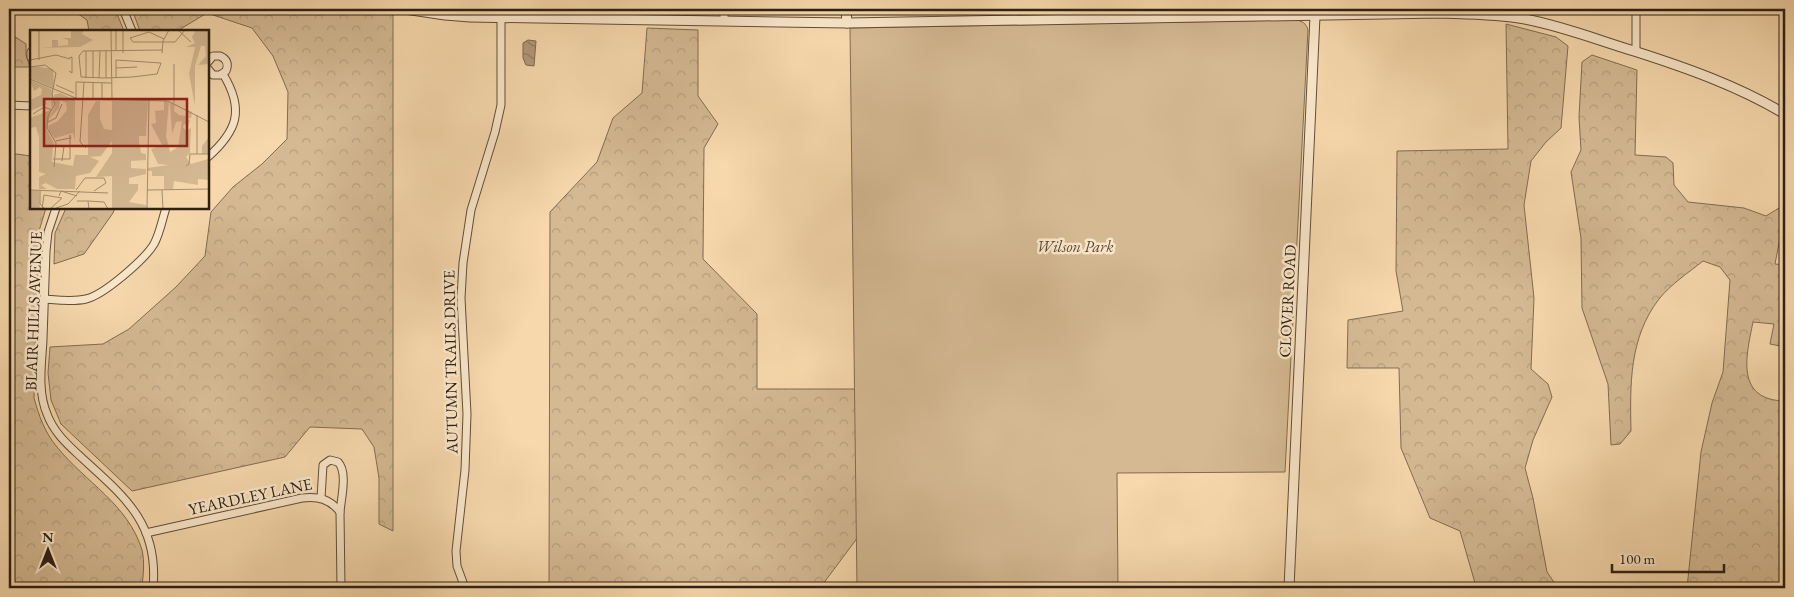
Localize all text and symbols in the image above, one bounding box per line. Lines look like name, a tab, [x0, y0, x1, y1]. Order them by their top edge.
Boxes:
inset map	[30, 30, 209, 209]
street label: BLAIR HILLS AVENUE	[20, 231, 47, 391]
park label: Wilson Park	[1037, 236, 1114, 257]
street label: CLOVER ROAD	[1274, 244, 1301, 358]
street label: AUTUMN TRAILS DRIVE	[438, 270, 463, 455]
street label: YEARDLEY LANE	[186, 473, 314, 520]
north arrow	[22, 524, 72, 574]
text: N	[42, 528, 54, 546]
scale bar	[1612, 542, 1724, 574]
text: 100 m	[1619, 549, 1656, 568]

